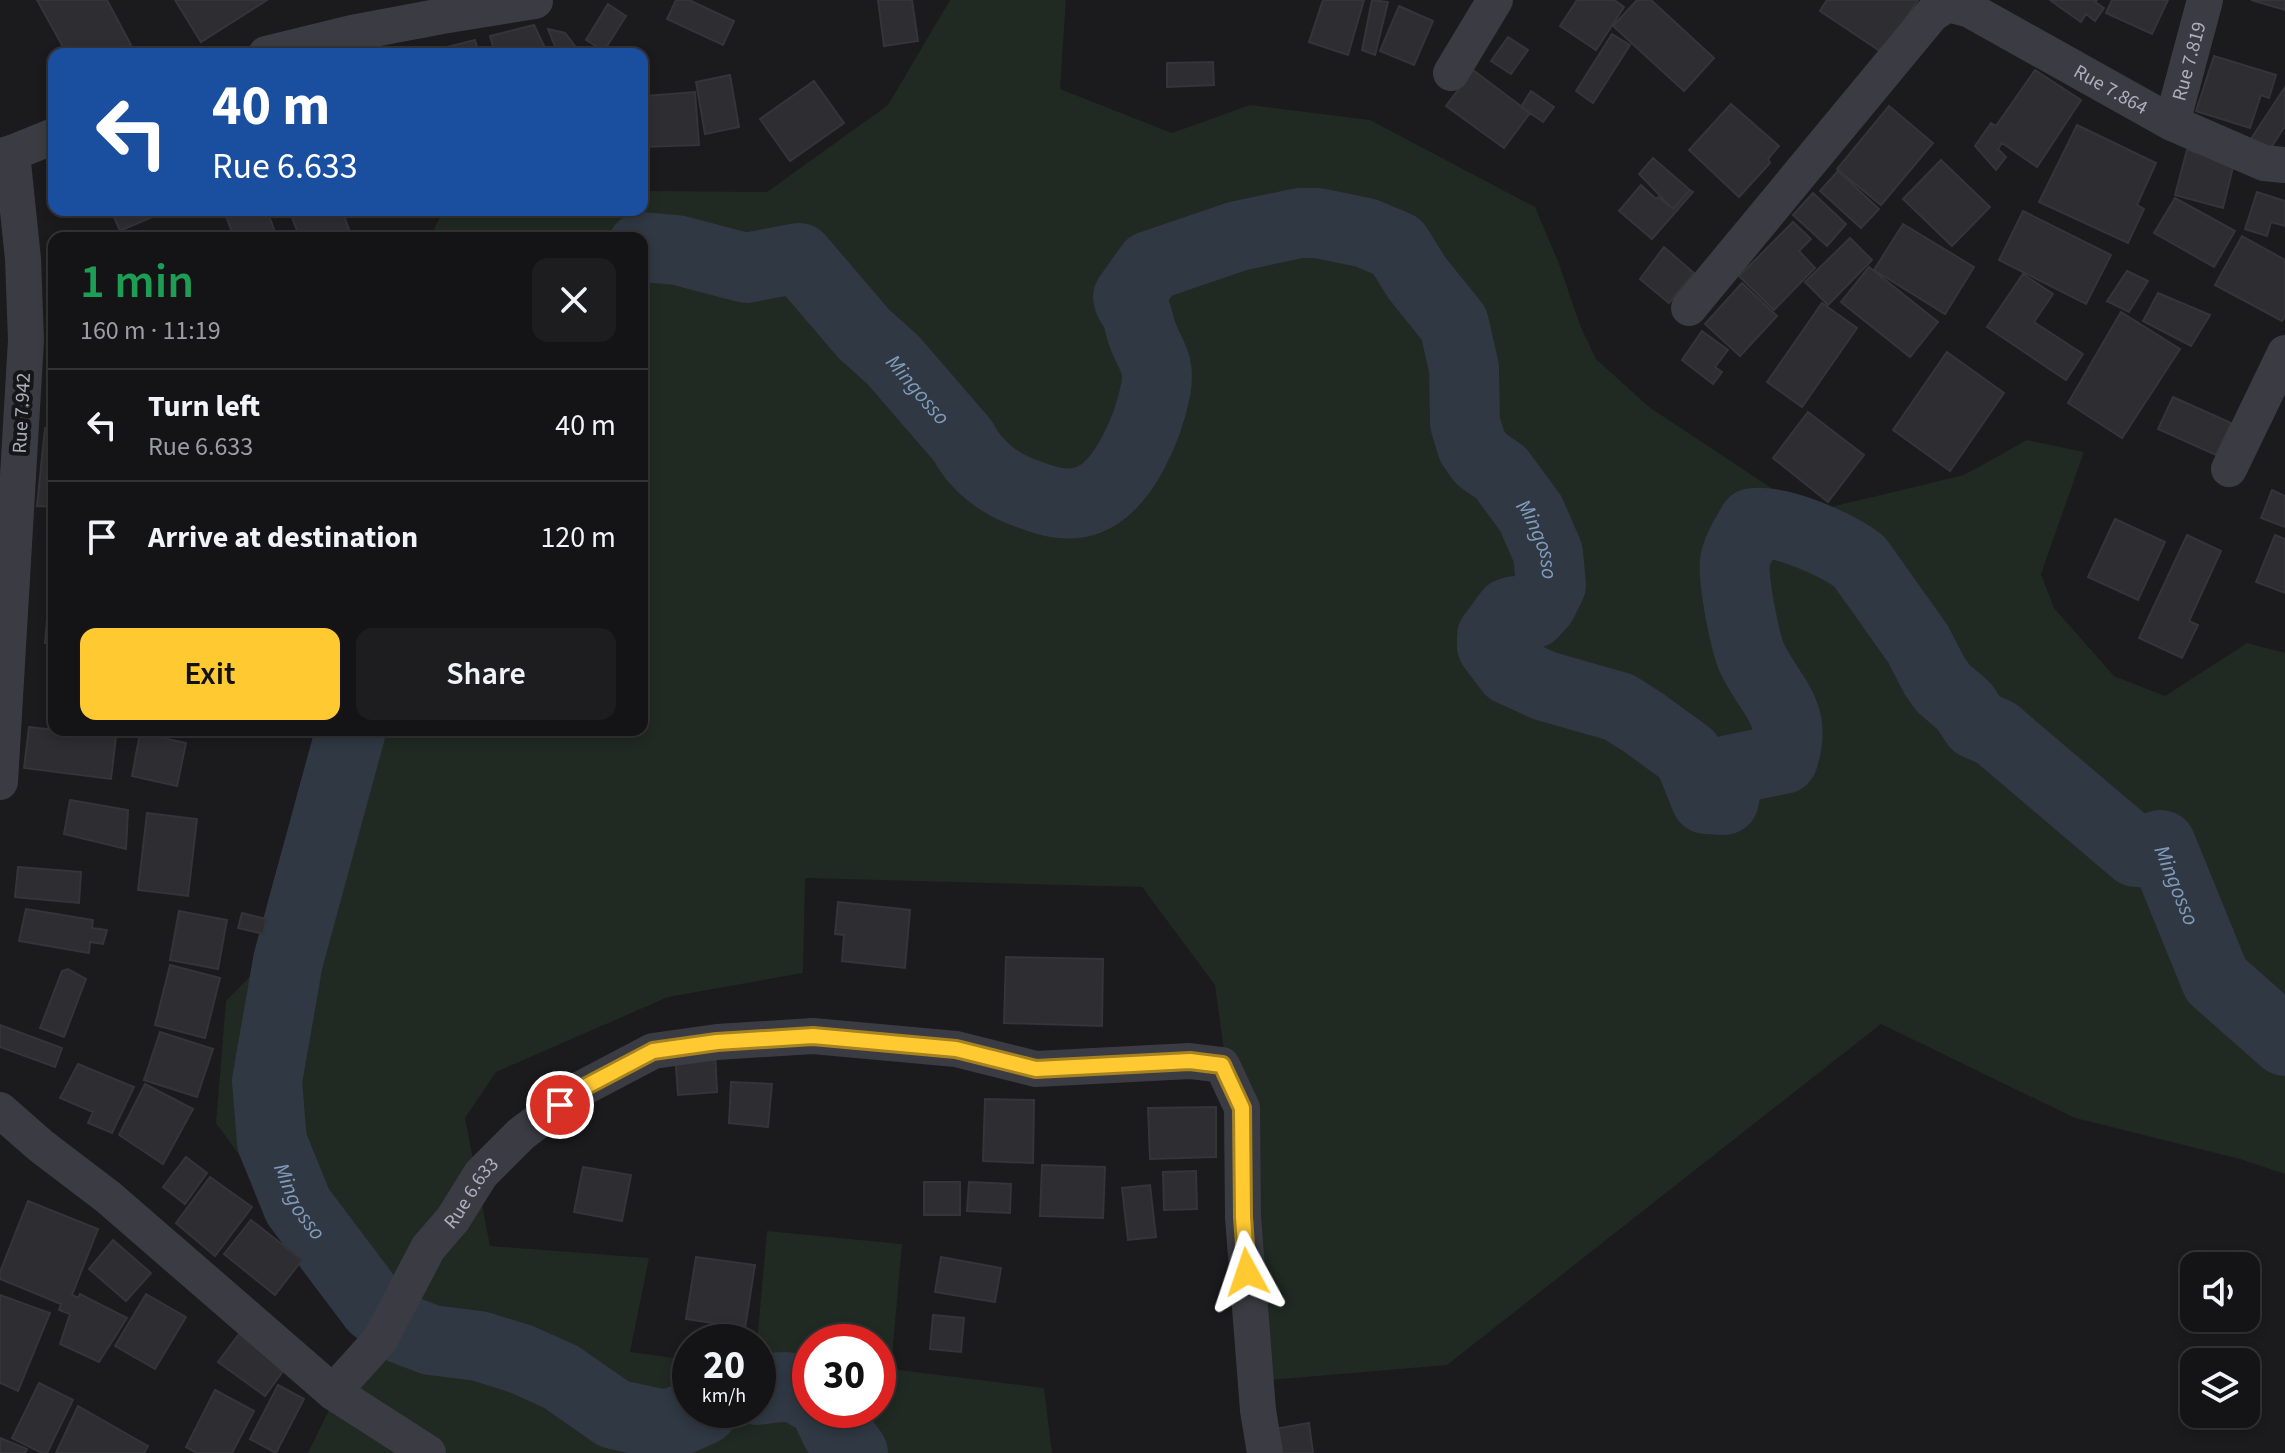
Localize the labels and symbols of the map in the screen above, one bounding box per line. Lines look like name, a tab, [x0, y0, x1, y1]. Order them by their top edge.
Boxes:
street label: Rue 7.819	[2166, 19, 2214, 104]
street label: Rue 7.864	[2068, 58, 2153, 122]
water label: Mingosso	[878, 348, 957, 432]
street label: Rue 7.942	[6, 372, 38, 454]
water label: Mingosso	[1508, 493, 1565, 581]
water label: Mingosso	[2146, 840, 2207, 930]
pin	[526, 1071, 594, 1139]
street label: Rue 6.633	[438, 1151, 505, 1235]
water label: Mingosso	[265, 1158, 333, 1247]
position arrow	[1205, 1230, 1289, 1314]
speed limit sign: 30	[792, 1324, 896, 1428]

